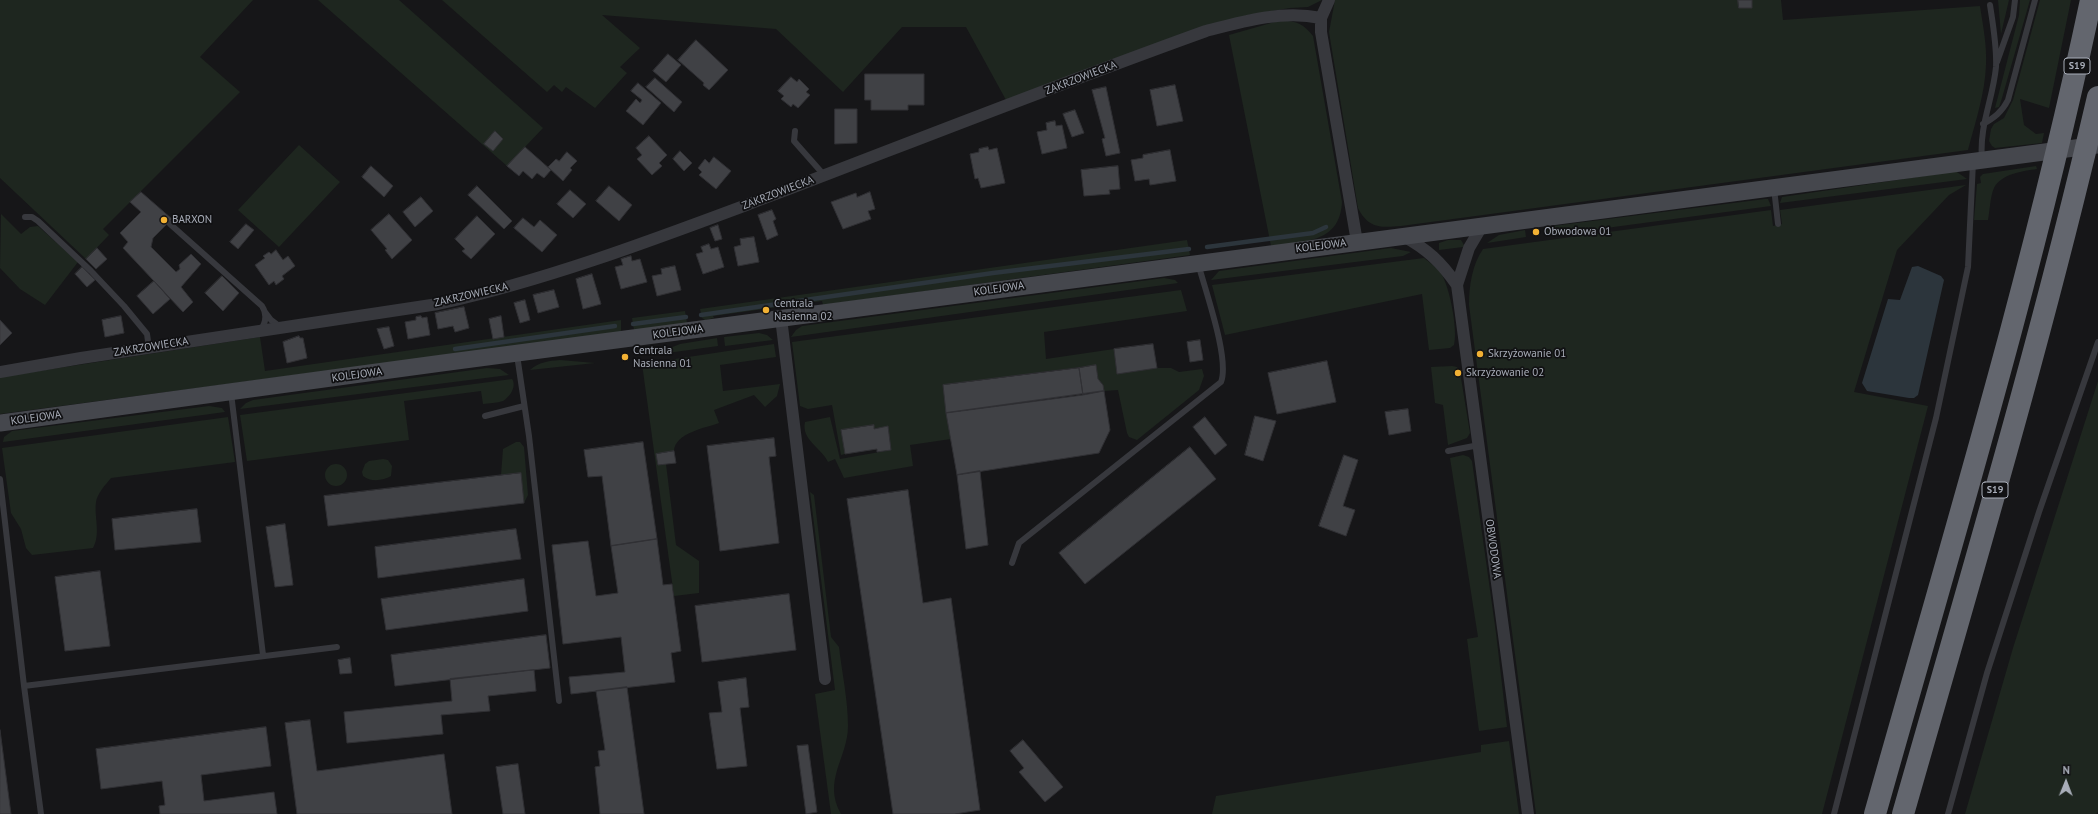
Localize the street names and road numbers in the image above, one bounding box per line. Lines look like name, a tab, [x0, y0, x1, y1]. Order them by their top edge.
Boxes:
street label: ZAKRZOWIECKA	[1043, 58, 1119, 98]
road number: S19	[2064, 58, 2090, 74]
street label: ZAKRZOWIECKA	[740, 173, 816, 213]
street label: KOLEJOWA	[1295, 236, 1347, 256]
street label: KOLEJOWA	[973, 279, 1025, 299]
street label: ZAKRZOWIECKA	[433, 280, 509, 310]
street label: KOLEJOWA	[652, 322, 704, 342]
street label: ZAKRZOWIECKA	[113, 335, 189, 359]
street label: KOLEJOWA	[331, 365, 383, 385]
street label: KOLEJOWA	[10, 408, 62, 428]
road number: S19	[1982, 482, 2008, 498]
street label: OBWODOWA	[1482, 518, 1504, 580]

